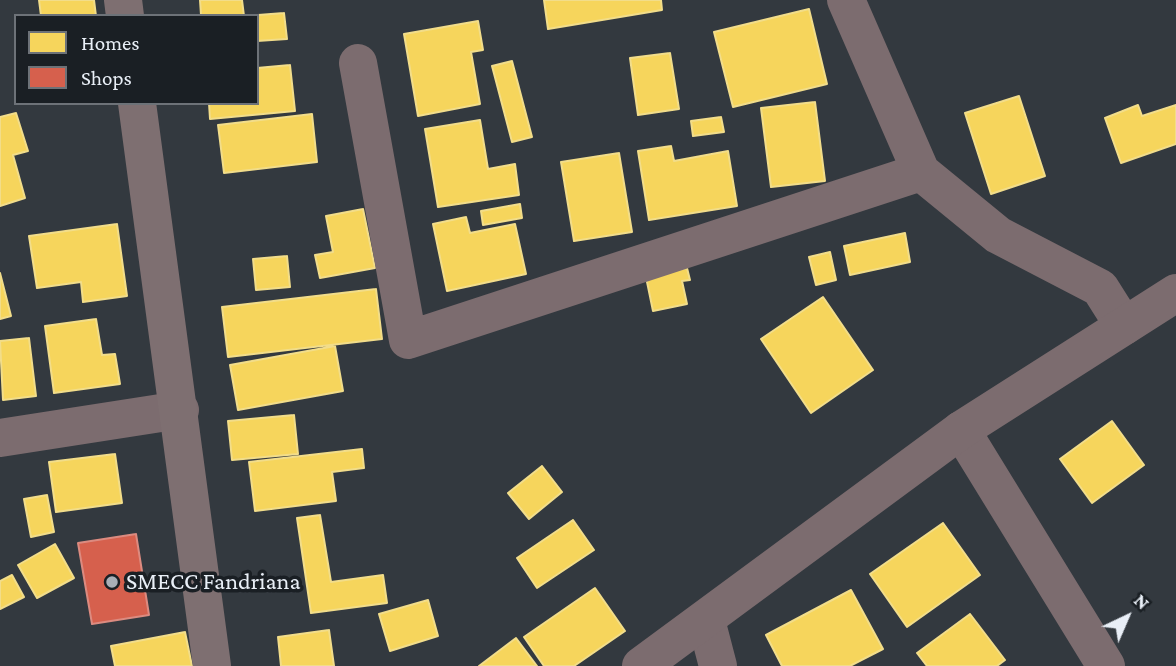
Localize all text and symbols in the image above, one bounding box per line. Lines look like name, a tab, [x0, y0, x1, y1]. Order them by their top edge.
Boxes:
legend	[14, 14, 259, 105]
text: Homes	[81, 31, 140, 55]
text: Shops	[81, 66, 132, 90]
place label: SMECC Fandriana	[126, 568, 301, 596]
marker: SMECC Fandriana	[104, 574, 120, 590]
north arrow	[1092, 582, 1162, 652]
text: N	[1130, 589, 1154, 614]

